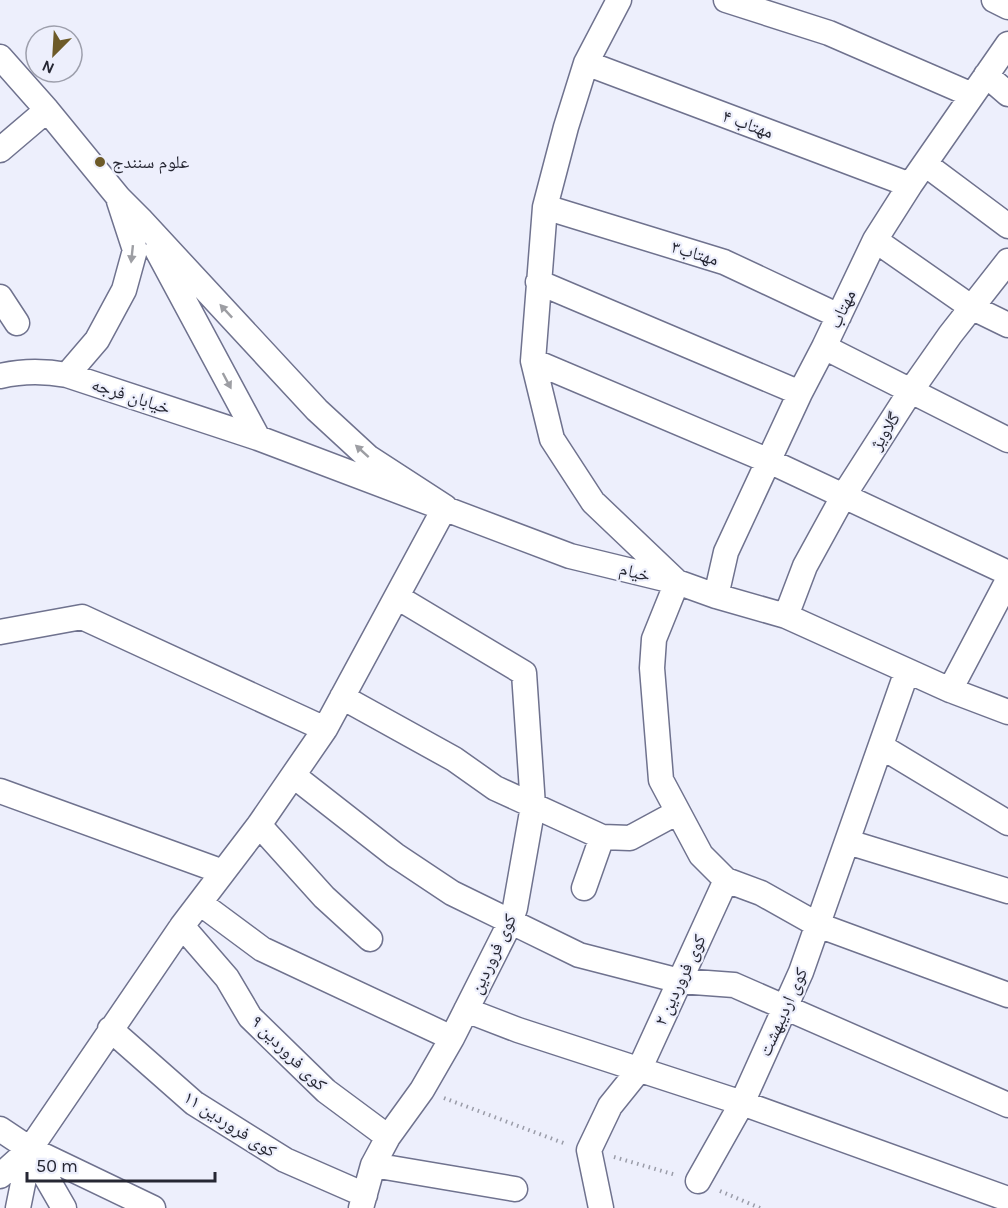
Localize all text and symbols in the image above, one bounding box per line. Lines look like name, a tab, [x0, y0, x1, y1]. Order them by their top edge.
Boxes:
north arrow	[24, 24, 84, 84]
text: N	[39, 56, 57, 78]
street label: مهتاب ۴	[720, 105, 776, 143]
place label: علوم سنندج	[112, 151, 189, 174]
marker: علوم سنندج	[93, 155, 107, 169]
street label: مهتاب۳	[669, 235, 721, 271]
one-way arrow	[127, 245, 137, 264]
street label: مهتاب	[824, 286, 860, 332]
one-way arrow	[219, 304, 233, 319]
street label: خیابان فرجه	[89, 373, 173, 419]
one-way arrow	[222, 373, 232, 390]
street label: گلاویژ	[864, 408, 905, 455]
one-way arrow	[354, 444, 369, 458]
street label: خیام	[617, 558, 653, 587]
street label: کوی فروردین	[465, 910, 521, 997]
street label: کوی فروردین ۲	[649, 930, 711, 1029]
street label: کوی اردیبهشت	[754, 964, 813, 1060]
street label: کوی فروردین ۹	[247, 1011, 332, 1096]
street label: کوی فروردین ۱۱	[180, 1086, 281, 1162]
scale bar	[27, 1145, 214, 1183]
text: 50 m	[36, 1155, 78, 1177]

